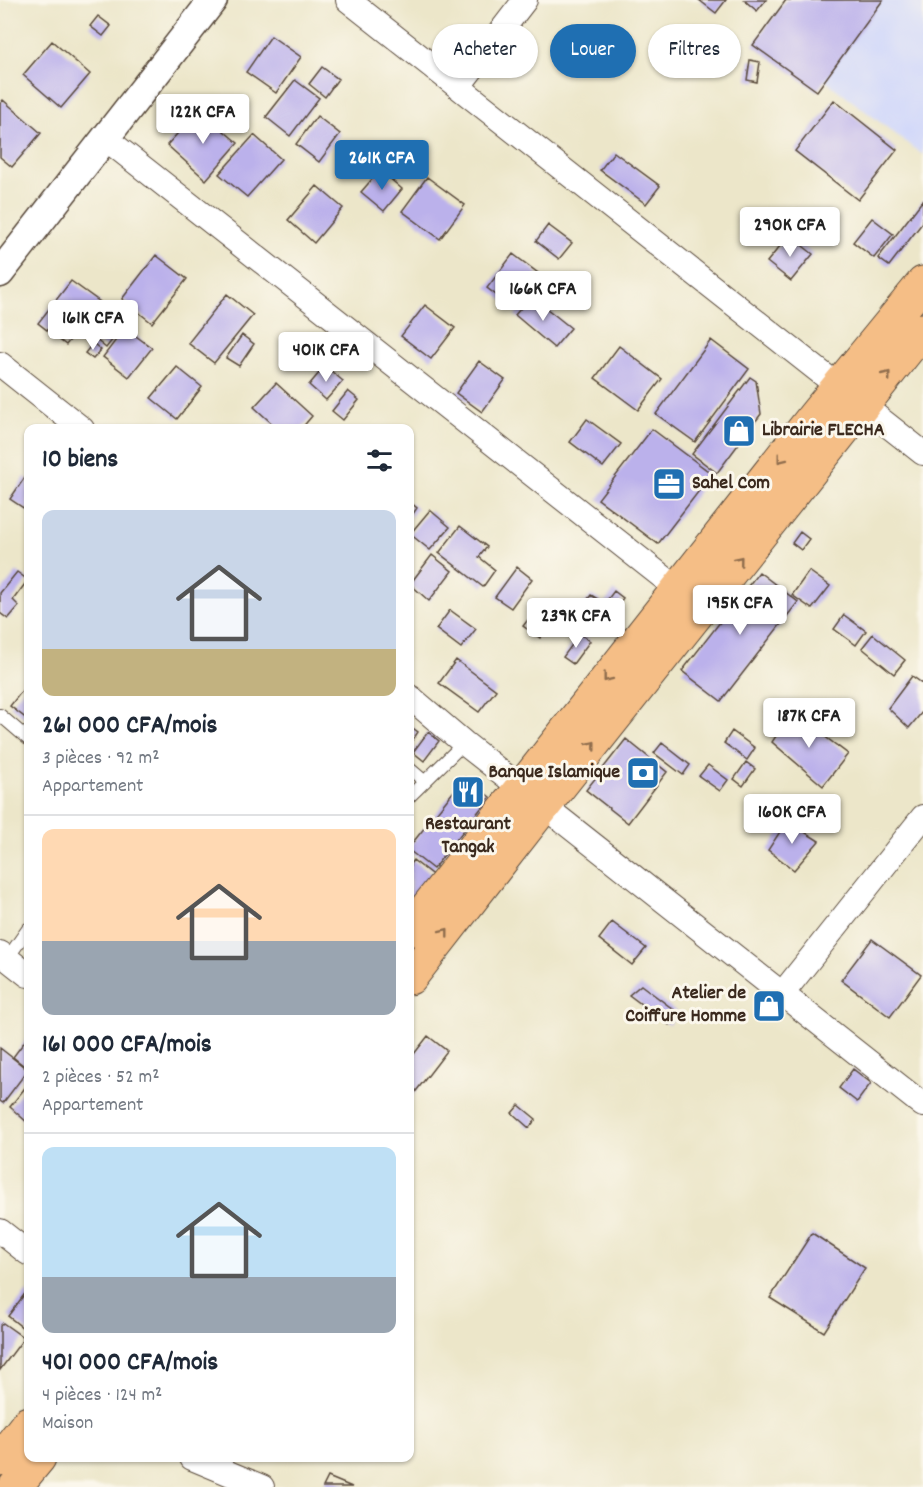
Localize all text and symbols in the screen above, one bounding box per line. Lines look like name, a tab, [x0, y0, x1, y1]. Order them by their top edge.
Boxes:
chip: Acheter	[432, 24, 538, 78]
chip: Louer	[550, 24, 636, 78]
chip: Filtres	[648, 24, 741, 78]
pin: 122K CFA	[141, 94, 265, 145]
text: 122K CFA	[170, 99, 236, 127]
pin: 261K CFA	[320, 140, 444, 191]
text: 261K CFA	[349, 145, 415, 173]
pin: 290K CFA	[728, 207, 852, 258]
text: 290K CFA	[754, 212, 826, 240]
pin: 166K CFA	[481, 271, 605, 322]
text: 166K CFA	[509, 276, 577, 304]
pin: 161K CFA	[31, 300, 155, 351]
text: 161K CFA	[62, 305, 124, 333]
pin: 401K CFA	[264, 332, 388, 383]
text: 401K CFA	[292, 337, 360, 365]
one-way arrow	[879, 370, 890, 381]
shop icon: Librairie FLECHA	[721, 413, 757, 449]
place label: Librairie FLECHA	[762, 417, 885, 445]
text: 10 biens	[42, 442, 118, 479]
icon: filters	[363, 444, 396, 477]
one-way arrow	[777, 452, 788, 463]
office icon: Sahel Com	[651, 466, 687, 502]
place label: Sahel Com	[692, 470, 770, 498]
icon: home	[165, 549, 273, 657]
one-way arrow	[732, 556, 743, 567]
pin: 195K CFA	[678, 585, 802, 636]
text: 195K CFA	[707, 590, 773, 618]
pin: 239K CFA	[514, 598, 638, 649]
text: 239K CFA	[541, 603, 611, 631]
one-way arrow	[604, 671, 615, 682]
pin: 187K CFA	[747, 698, 871, 749]
text: 187K CFA	[777, 703, 841, 731]
text: 261 000 CFA/mois	[42, 708, 217, 745]
one-way arrow	[584, 741, 595, 752]
text: 3 pièces · 92 m²	[42, 745, 159, 773]
bank icon: Banque Islamique	[625, 755, 661, 791]
place label: Banque Islamique	[489, 759, 620, 787]
text: Appartement	[42, 773, 144, 801]
restaurant icon: Restaurant Tangak	[450, 774, 486, 810]
pin: 160K CFA	[730, 794, 854, 845]
text: 160K CFA	[758, 799, 826, 827]
place label: Restaurant Tangak	[425, 811, 511, 862]
icon: home	[165, 868, 273, 976]
one-way arrow	[438, 928, 449, 939]
place label: Atelier de Coiffure Homme	[625, 980, 746, 1031]
shop icon: Atelier de Coiffure Homme	[751, 988, 787, 1024]
text: 161 000 CFA/mois	[42, 1027, 212, 1064]
text: 2 pièces · 52 m²	[42, 1064, 159, 1092]
text: Appartement	[42, 1092, 144, 1120]
icon: home	[165, 1186, 273, 1294]
text: 401 000 CFA/mois	[42, 1345, 218, 1382]
text: 4 pièces · 124 m²	[42, 1382, 162, 1410]
text: Maison	[42, 1410, 93, 1438]

